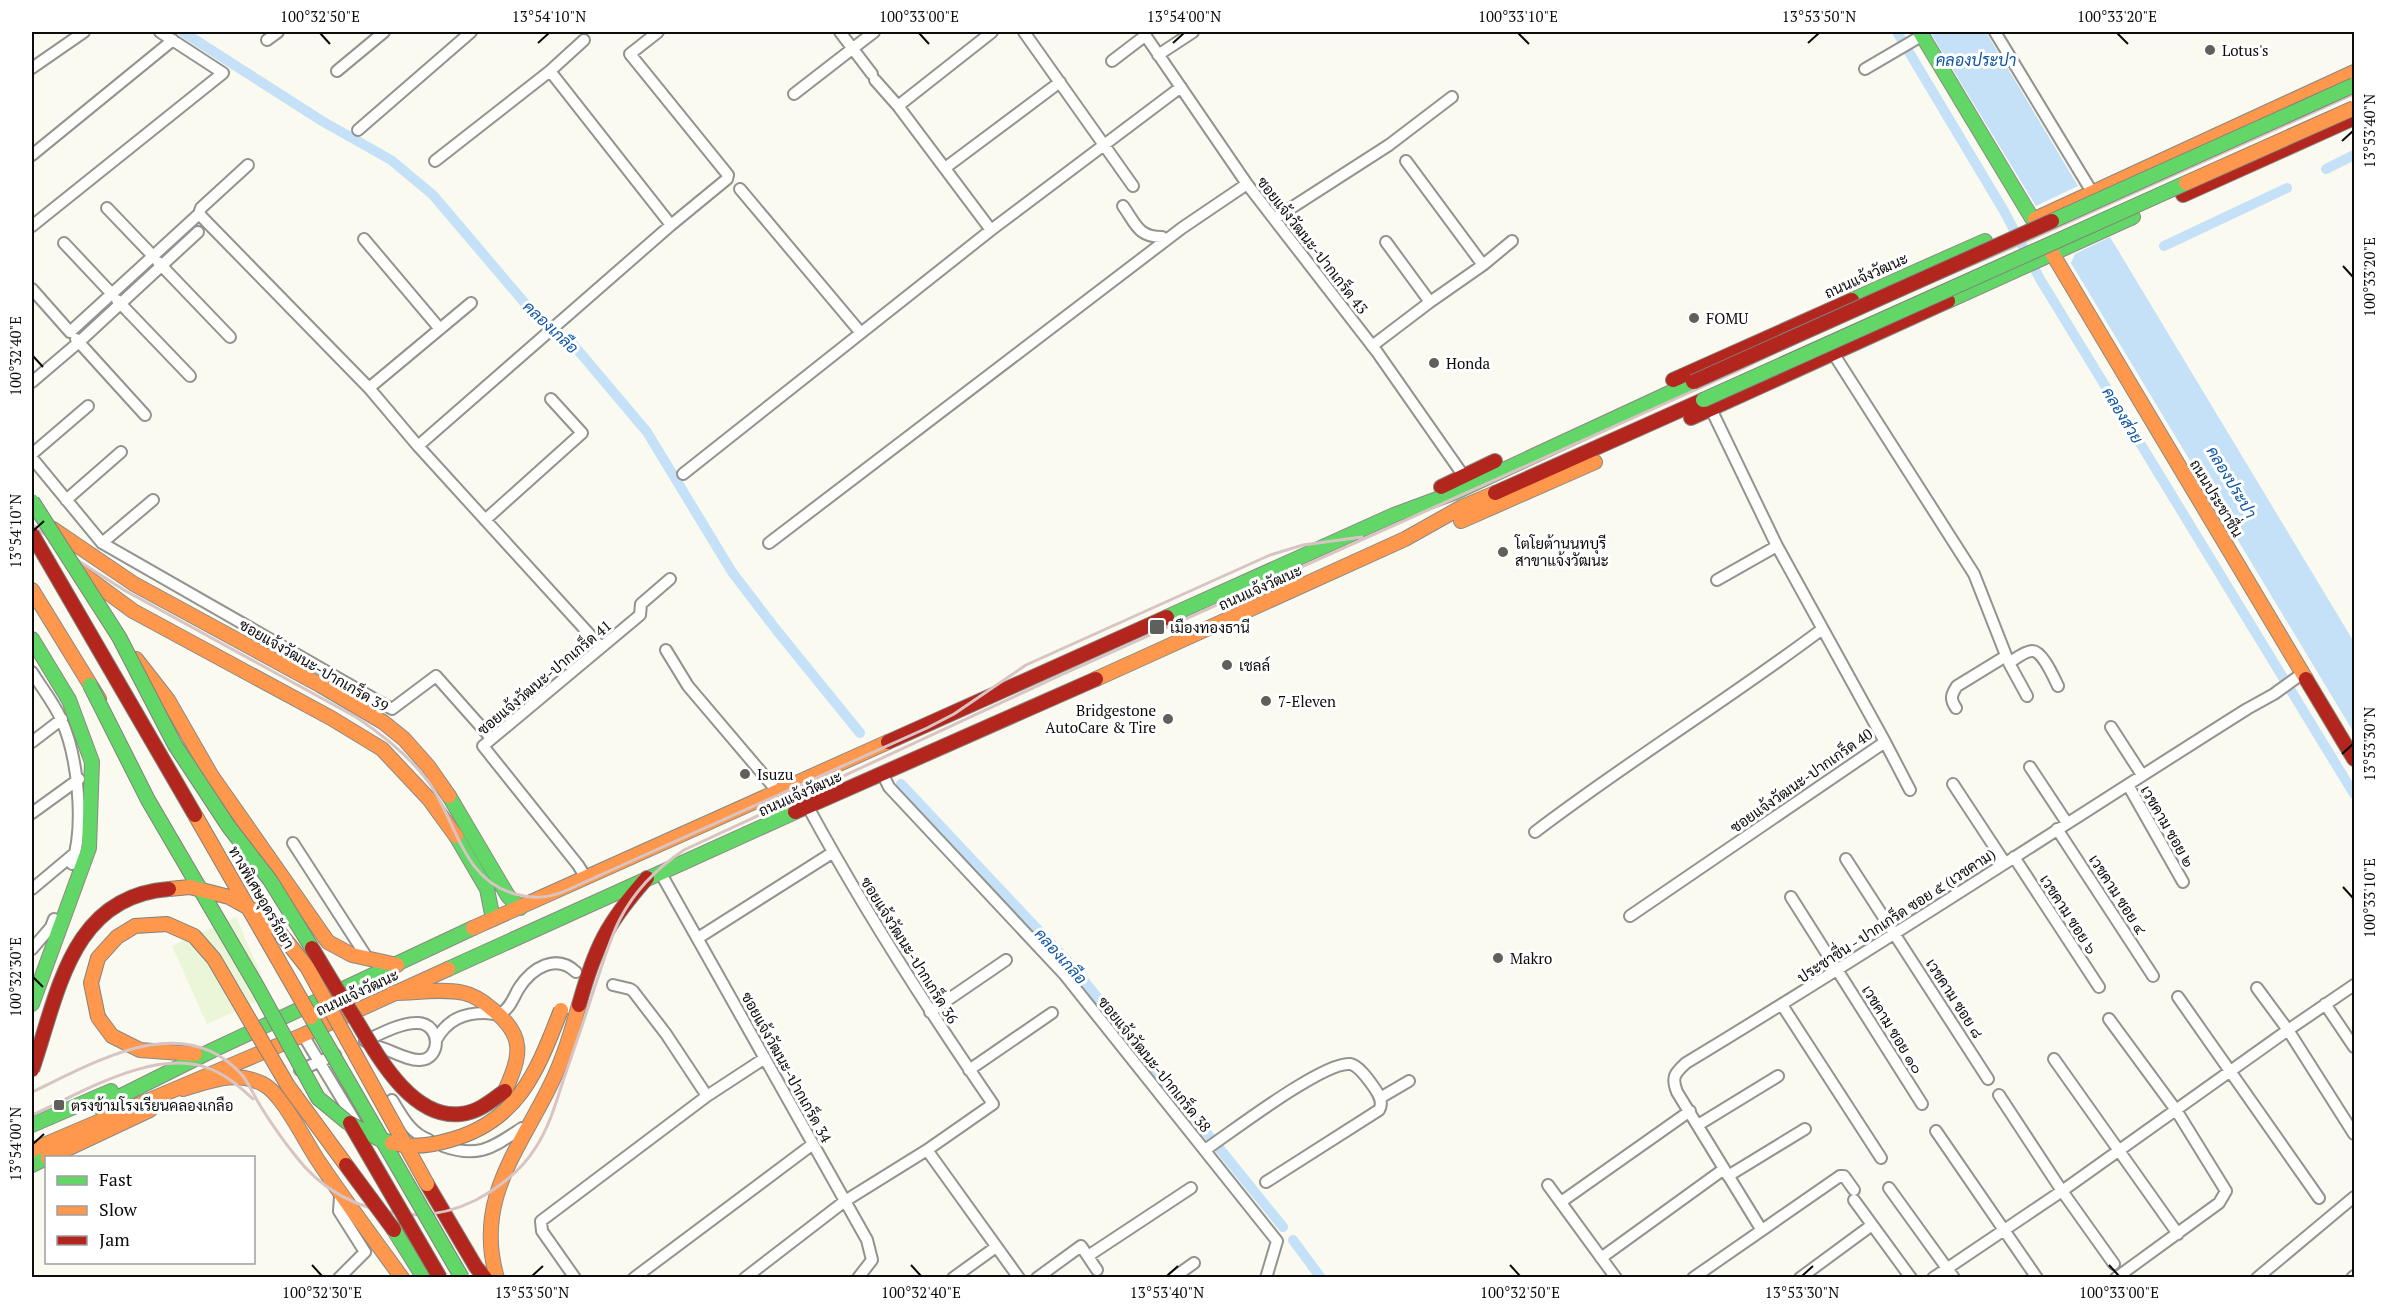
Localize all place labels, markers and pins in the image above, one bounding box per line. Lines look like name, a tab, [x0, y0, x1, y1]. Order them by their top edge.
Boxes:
place label: Lotus's	[2222, 40, 2268, 60]
marker: Lotus's	[2203, 43, 2217, 57]
place label: FOMU	[1706, 308, 1748, 328]
marker: FOMU	[1687, 311, 1701, 325]
place label: Honda	[1446, 353, 1490, 373]
marker: Honda	[1427, 356, 1441, 370]
place label: โตโยต้านนทบุรี สาขาแจ้งวัฒนะ	[1514, 533, 1609, 570]
marker: โตโยต้านนทบุรี สาขาแจ้งวัฒนะ	[1496, 545, 1510, 559]
place label: เมืองทองธานี	[1170, 617, 1250, 637]
marker: เมืองทองธานี	[1148, 618, 1166, 636]
place label: เชลล์	[1239, 655, 1270, 675]
marker: เชลล์	[1220, 658, 1234, 672]
place label: 7-Eleven	[1278, 691, 1336, 711]
marker: 7-Eleven	[1259, 694, 1273, 708]
place label: Bridgestone AutoCare & Tire	[1045, 700, 1156, 737]
marker: Bridgestone AutoCare & Tire	[1161, 712, 1175, 726]
place label: Isuzu	[757, 764, 794, 784]
marker: Isuzu	[738, 767, 752, 781]
place label: Makro	[1510, 948, 1552, 968]
marker: Makro	[1491, 951, 1505, 965]
place label: ตรงข้ามโรงเรียนคลองเกลือ	[71, 1095, 234, 1115]
marker: ตรงข้ามโรงเรียนคลองเกลือ	[52, 1098, 66, 1112]

